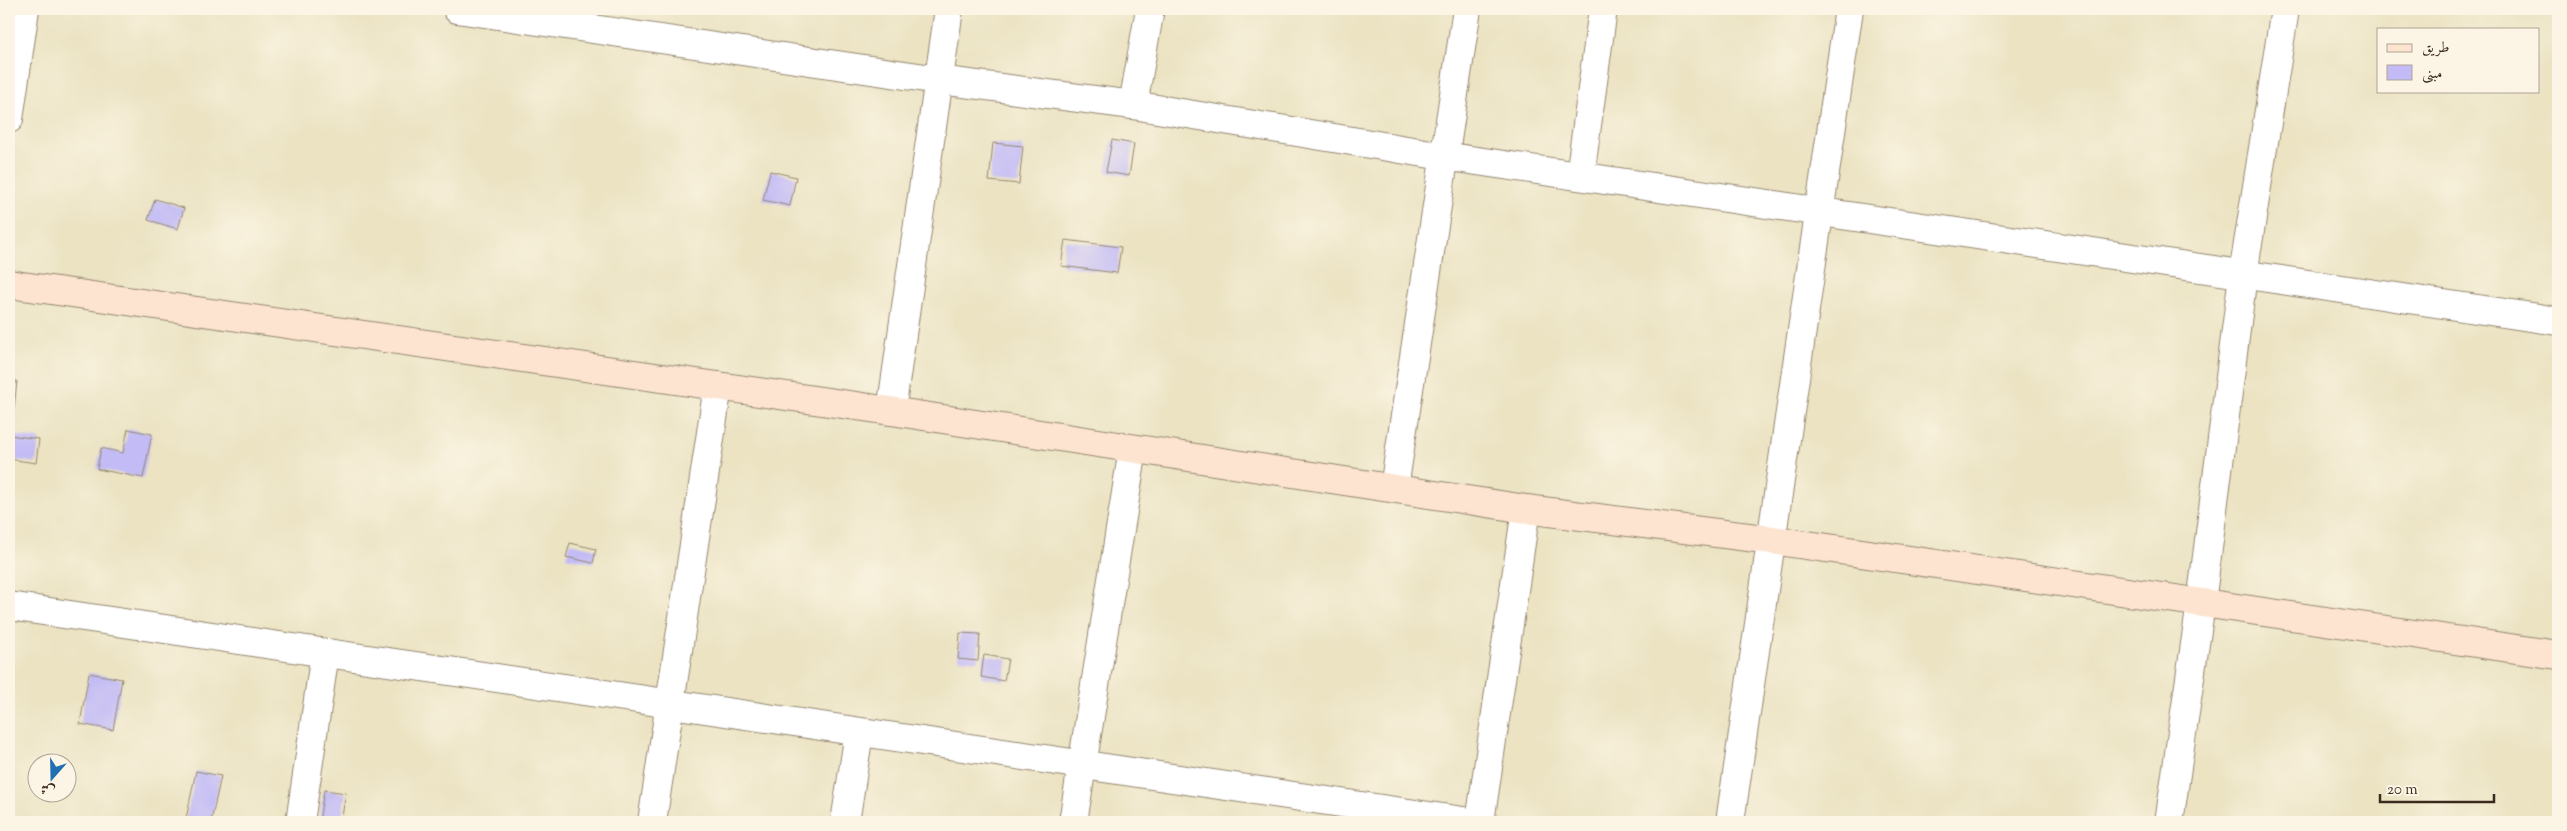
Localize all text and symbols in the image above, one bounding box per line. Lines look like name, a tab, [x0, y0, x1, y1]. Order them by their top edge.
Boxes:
legend	[2377, 28, 2540, 92]
text: طريق	[2422, 38, 2449, 59]
text: مبنى	[2422, 64, 2442, 85]
north arrow	[28, 754, 78, 804]
scale bar	[2380, 771, 2493, 803]
text: ش	[38, 777, 58, 800]
text: 20 m	[2387, 780, 2418, 801]

